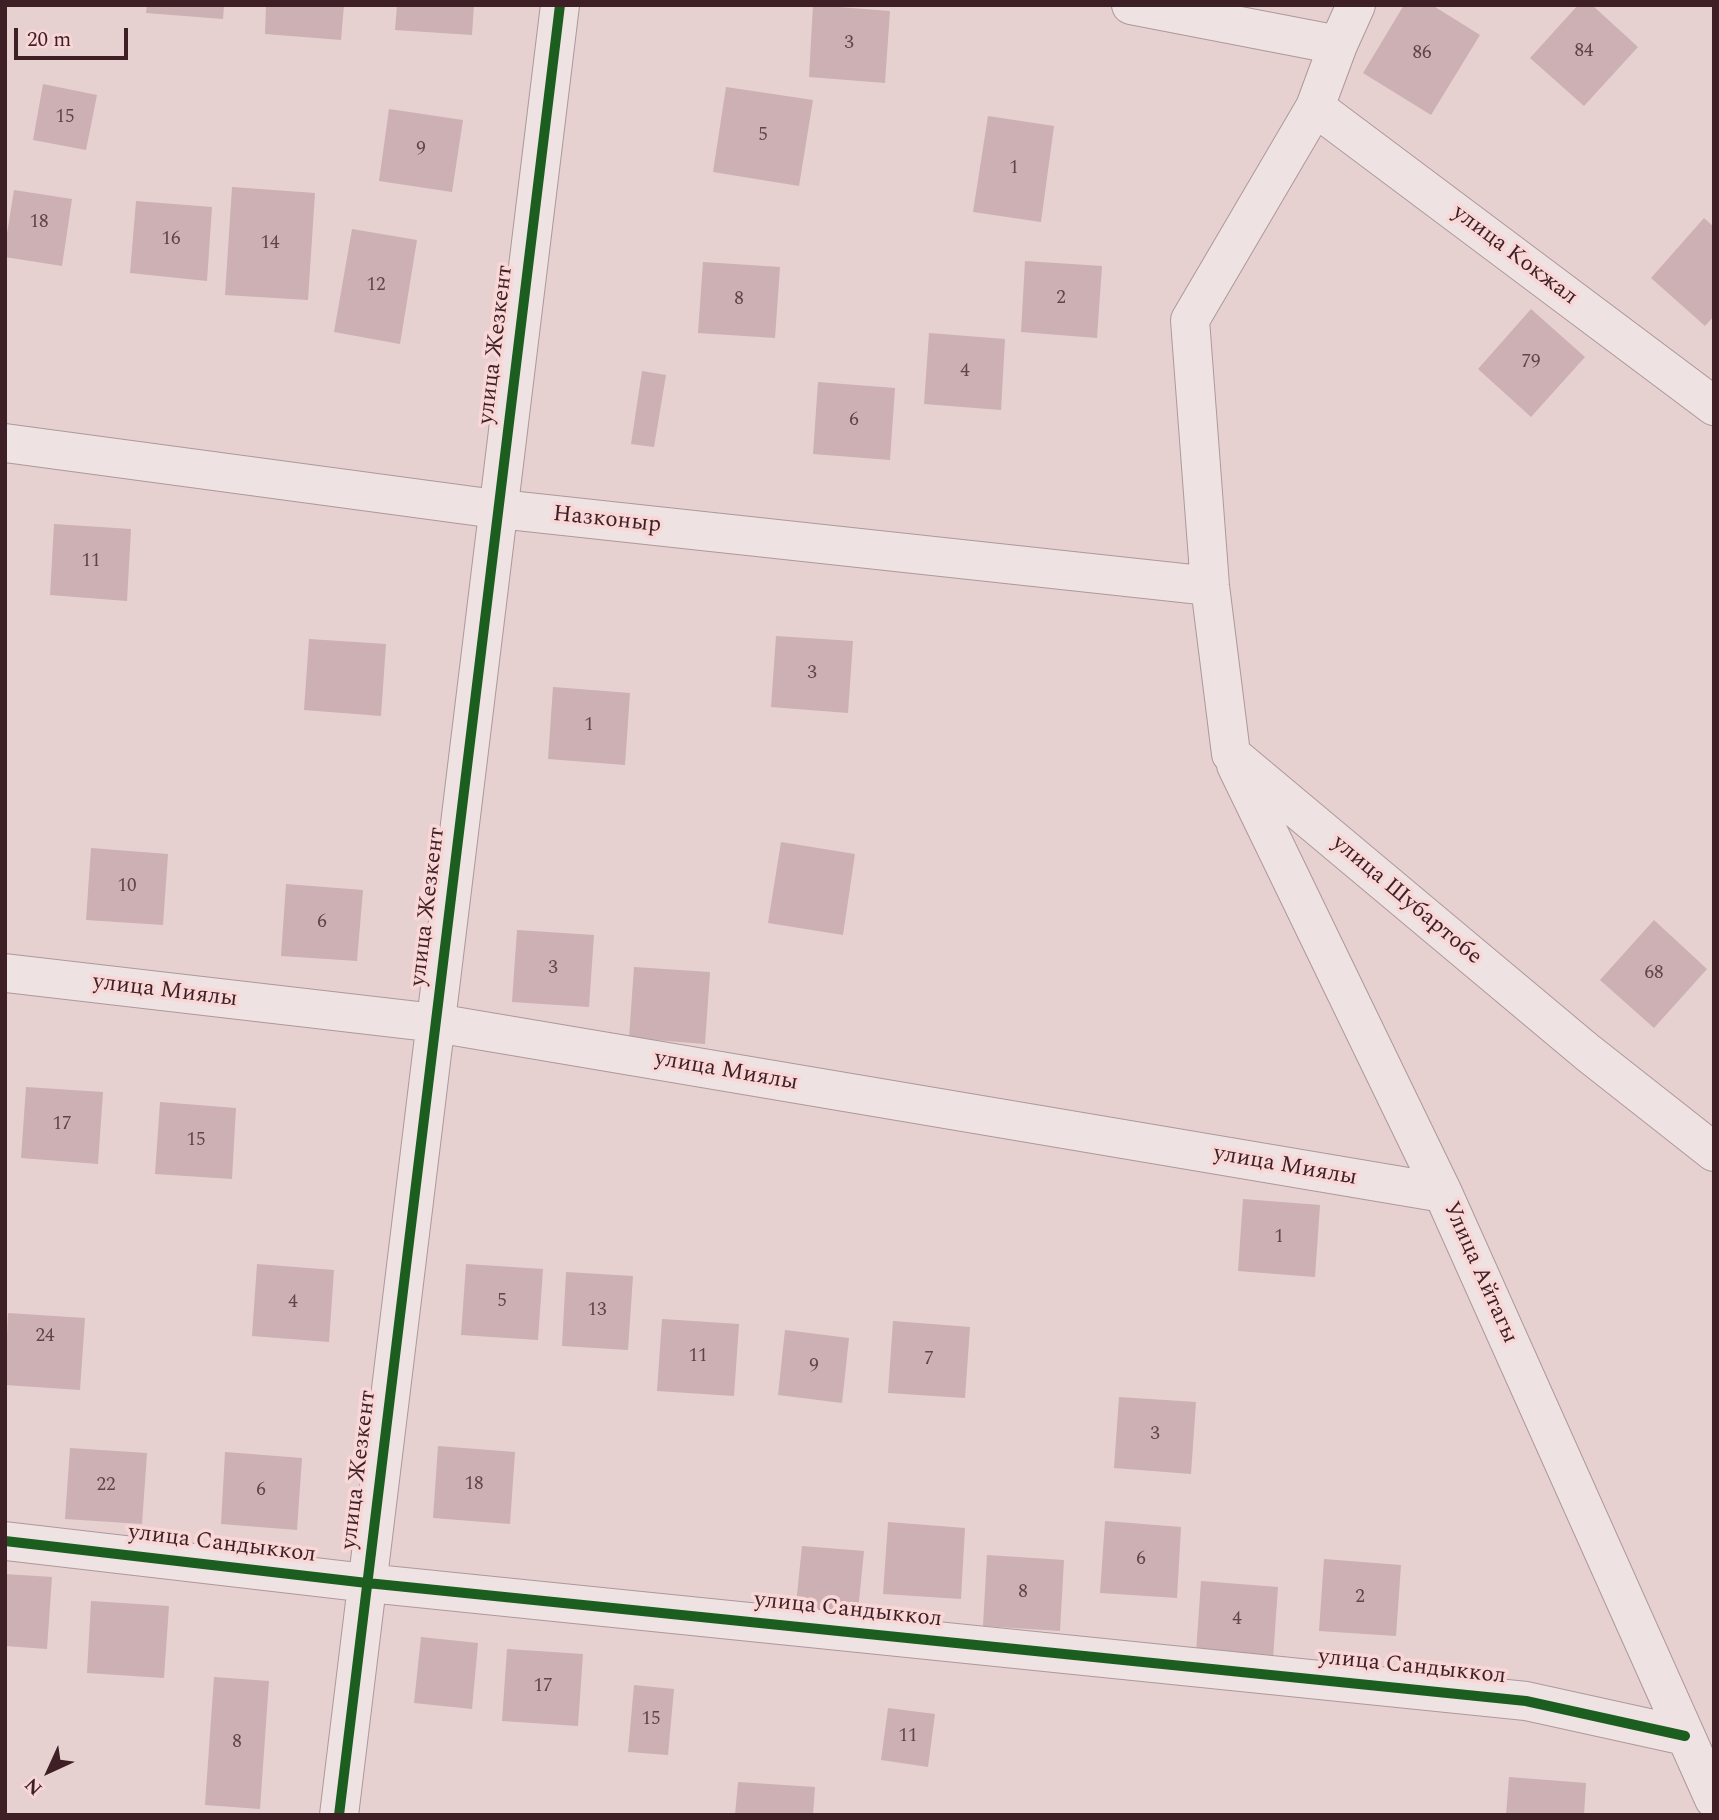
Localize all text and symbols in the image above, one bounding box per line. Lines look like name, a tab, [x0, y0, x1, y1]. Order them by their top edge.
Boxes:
scale bar	[18, 14, 131, 58]
text: 20 m	[27, 24, 71, 56]
house number: 3	[844, 33, 854, 55]
house number: 84	[1575, 41, 1593, 63]
house number: 86	[1413, 43, 1431, 65]
house number: 15	[56, 107, 74, 129]
house number: 5	[758, 125, 768, 147]
house number: 9	[416, 139, 426, 161]
house number: 1	[1009, 158, 1019, 180]
street label: улица Кокжал	[1446, 200, 1582, 312]
house number: 18	[30, 212, 48, 234]
house number: 16	[162, 229, 180, 251]
house number: 14	[261, 233, 279, 255]
street label: улица Жезкент	[474, 264, 520, 426]
house number: 12	[367, 275, 385, 297]
house number: 2	[1056, 288, 1066, 310]
house number: 8	[734, 289, 744, 311]
house number: 79	[1522, 352, 1540, 374]
house number: 4	[960, 361, 970, 383]
house number: 6	[849, 410, 859, 432]
street label: Назконыр	[552, 502, 662, 540]
house number: 11	[82, 551, 100, 573]
house number: 3	[807, 663, 817, 685]
house number: 1	[584, 715, 594, 737]
street label: улица Жезкент	[406, 826, 452, 988]
street label: улица Шубартобе	[1325, 830, 1487, 972]
house number: 10	[118, 876, 136, 898]
house number: 6	[317, 912, 327, 934]
house number: 3	[548, 958, 558, 980]
house number: 68	[1645, 963, 1663, 985]
street label: улица Миялы	[91, 969, 239, 1015]
street label: улица Миялы	[652, 1046, 800, 1098]
house number: 17	[53, 1114, 71, 1136]
house number: 15	[187, 1130, 205, 1152]
street label: улица Миялы	[1211, 1141, 1359, 1193]
street label: Улица Айтагы	[1435, 1198, 1523, 1348]
house number: 1	[1274, 1227, 1284, 1249]
house number: 5	[497, 1291, 507, 1313]
house number: 4	[288, 1292, 298, 1314]
house number: 13	[588, 1300, 606, 1322]
house number: 24	[36, 1326, 54, 1348]
house number: 11	[689, 1346, 707, 1368]
house number: 7	[924, 1349, 934, 1371]
house number: 9	[809, 1356, 819, 1378]
street label: улица Жезкент	[337, 1389, 383, 1551]
house number: 3	[1150, 1424, 1160, 1446]
house number: 18	[465, 1474, 483, 1496]
house number: 22	[97, 1475, 115, 1497]
house number: 6	[256, 1480, 266, 1502]
street label: улица Сандыккол	[127, 1520, 317, 1570]
house number: 6	[1136, 1549, 1146, 1571]
house number: 8	[1018, 1582, 1028, 1604]
street label: улица Сандыккол	[753, 1587, 943, 1635]
house number: 2	[1355, 1587, 1365, 1609]
house number: 4	[1232, 1609, 1242, 1631]
street label: улица Сандыккол	[1317, 1644, 1507, 1692]
house number: 17	[534, 1676, 552, 1698]
house number: 15	[642, 1709, 660, 1731]
house number: 11	[899, 1726, 917, 1748]
house number: 8	[232, 1732, 242, 1754]
north arrow	[14, 1736, 84, 1806]
text: N	[18, 1770, 50, 1802]

